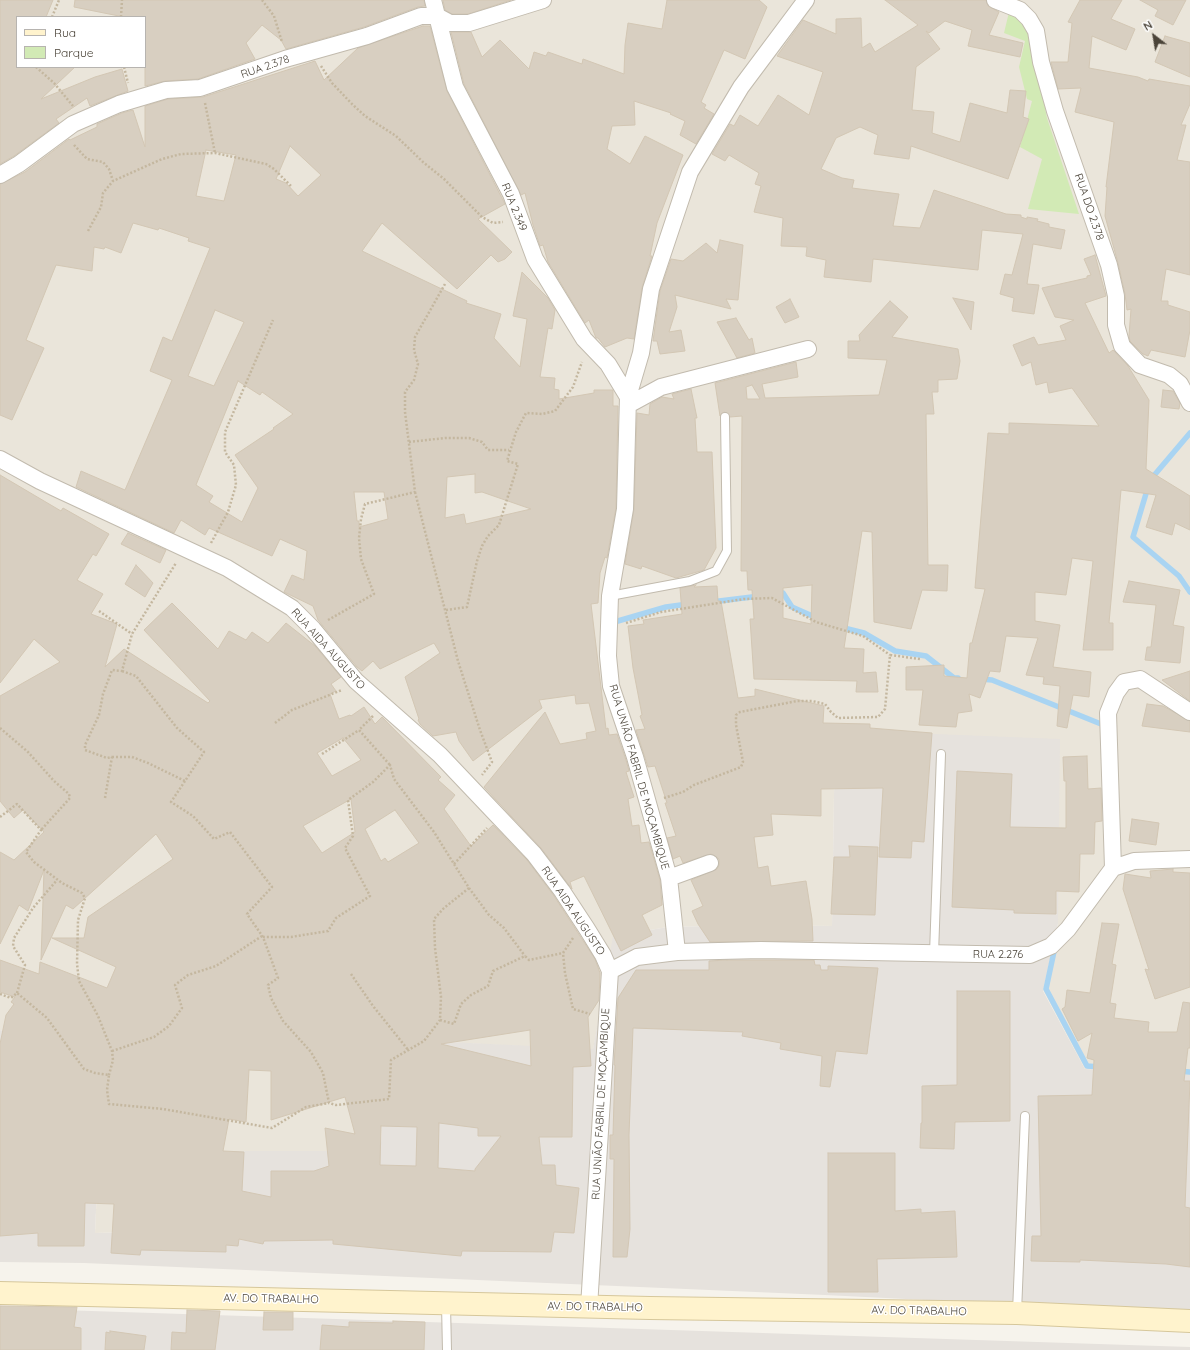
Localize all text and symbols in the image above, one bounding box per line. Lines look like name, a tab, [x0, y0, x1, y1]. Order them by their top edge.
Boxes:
legend	[16, 16, 146, 68]
north arrow	[1134, 16, 1174, 56]
text: N	[1141, 18, 1155, 34]
text: Rua	[54, 25, 76, 40]
text: Parque	[54, 45, 94, 60]
street label: RUA 2.378	[239, 53, 291, 81]
street label: RUA DO 2.378	[1071, 172, 1107, 242]
street label: RUA 2.349	[498, 181, 530, 233]
street label: RUA AIDA AUGUSTO	[288, 606, 368, 692]
street label: RUA UNIÃO FABRIL DE MOÇAMBIQUE	[606, 683, 672, 871]
street label: RUA AIDA AUGUSTO	[538, 864, 608, 958]
street label: RUA 2.276	[973, 948, 1023, 962]
street label: RUA UNIÃO FABRIL DE MOÇAMBIQUE	[589, 1008, 613, 1200]
street label: AV. DO TRABALHO	[223, 1292, 319, 1306]
street label: AV. DO TRABALHO	[547, 1300, 643, 1314]
street label: AV. DO TRABALHO	[871, 1304, 967, 1318]

